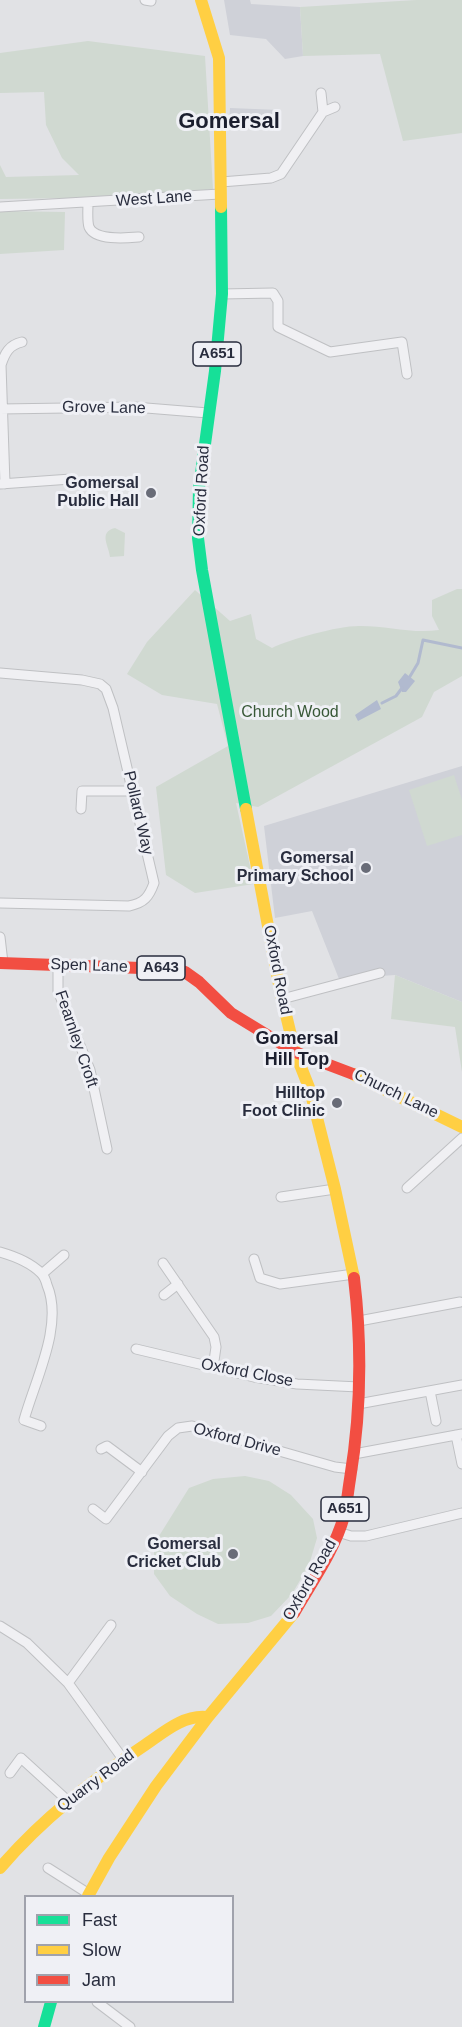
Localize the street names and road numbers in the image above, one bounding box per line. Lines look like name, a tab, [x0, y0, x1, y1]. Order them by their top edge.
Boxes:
street label: West Lane	[115, 187, 193, 211]
road number: A651	[193, 342, 241, 366]
street label: Grove Lane	[62, 398, 146, 418]
street label: Oxford Road	[190, 445, 214, 537]
street label: Pollard Way	[119, 769, 157, 857]
street label: Oxford Road	[259, 924, 295, 1016]
street label: Spen Lane	[50, 955, 128, 977]
road number: A643	[137, 956, 185, 980]
street label: Fearnley Croft	[50, 988, 102, 1090]
street label: Church Lane	[351, 1065, 441, 1123]
street label: Oxford Close	[199, 1355, 295, 1391]
street label: Oxford Drive	[191, 1419, 283, 1461]
road number: A651	[321, 1497, 369, 1521]
street label: Oxford Road	[279, 1536, 341, 1624]
street label: Quarry Road	[54, 1746, 138, 1816]

